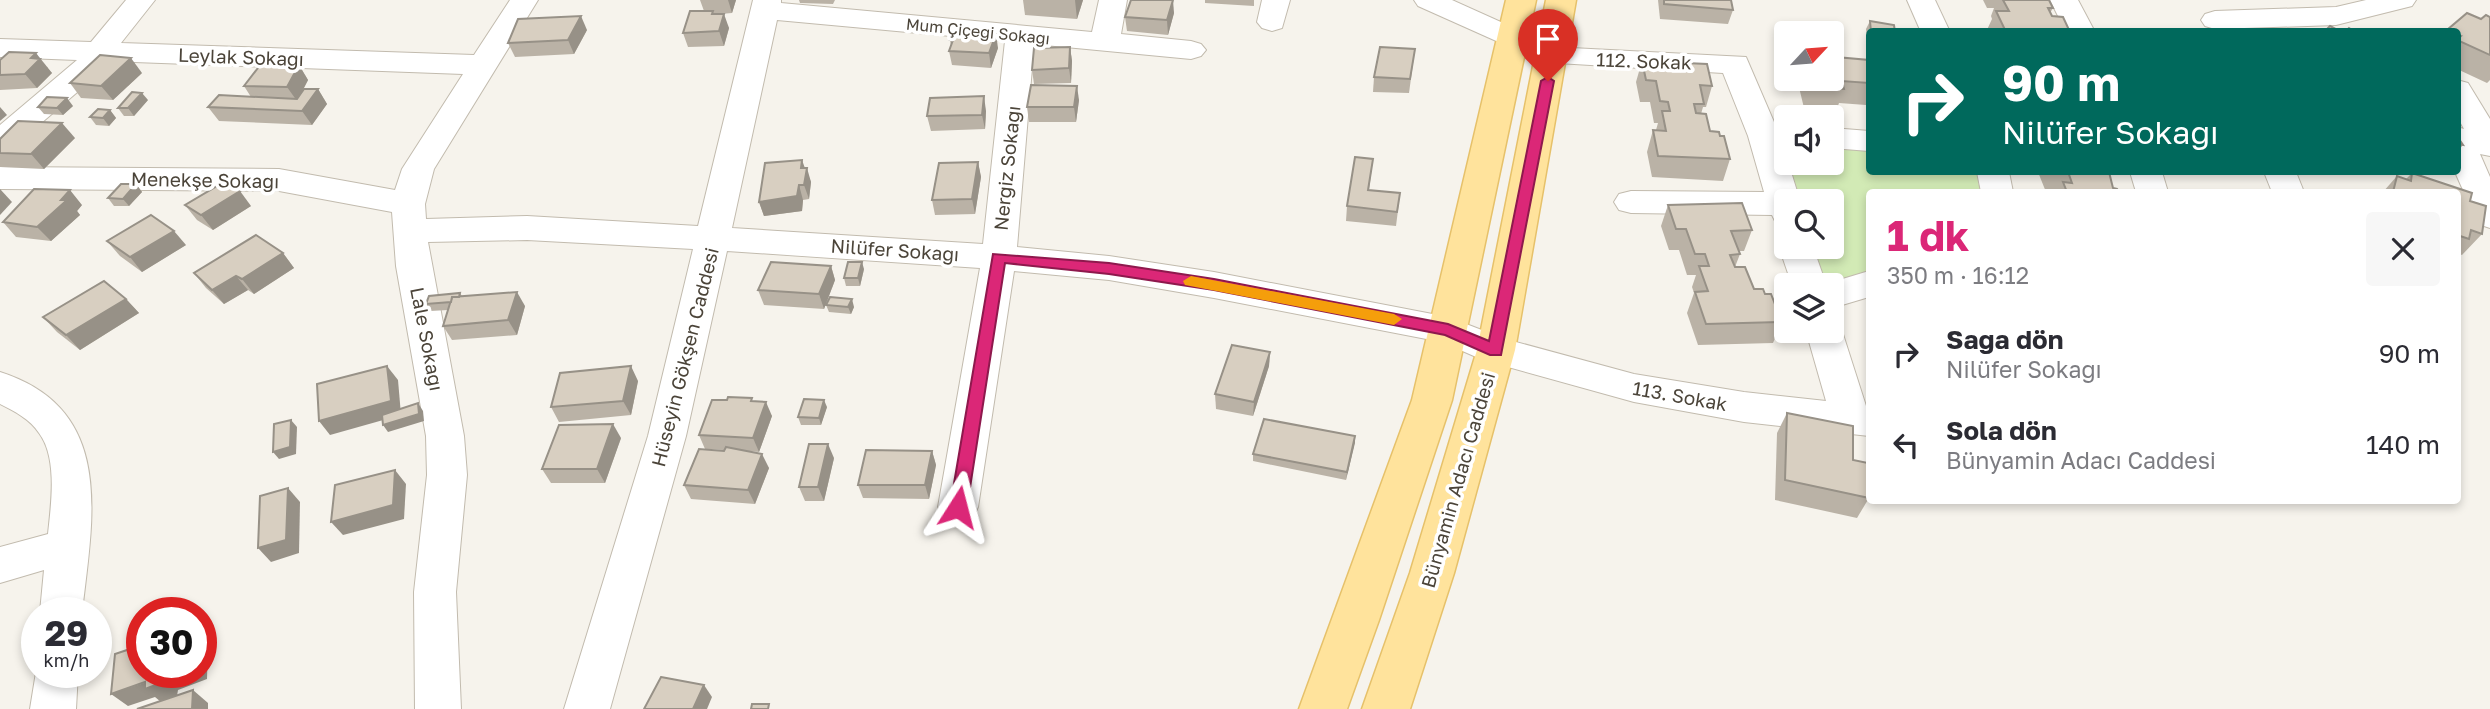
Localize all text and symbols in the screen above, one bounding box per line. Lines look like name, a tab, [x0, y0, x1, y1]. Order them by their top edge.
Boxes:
pin	[1518, 9, 1578, 81]
street label: Mum Çiçeği Sokağı	[905, 13, 1051, 49]
icon: arrive	[1529, 20, 1567, 58]
north arrow	[1774, 21, 1844, 91]
map controls	[1774, 21, 1844, 343]
street label: Leylak Sokağı	[178, 43, 304, 70]
street label: 112. Sokak	[1596, 47, 1692, 74]
text: 90 m	[2002, 53, 2120, 112]
icon: right	[1887, 56, 1978, 147]
street label: Nergiz Sokağı	[989, 104, 1024, 232]
button: sound	[1774, 105, 1844, 175]
text: Nilüfer Sokağı	[2002, 113, 2219, 151]
street label: Menekşe Sokağı	[131, 167, 279, 192]
button: search	[1774, 189, 1844, 259]
text: 1 dk	[1887, 210, 1969, 260]
button: close	[2366, 212, 2440, 286]
street label: Nilüfer Sokağı	[830, 234, 960, 265]
street label: Hüseyin Gökşen Caddesi	[646, 245, 723, 469]
text: 350 m · 16:12	[1887, 261, 2029, 289]
button: layers	[1774, 273, 1844, 343]
street label: Lale Sokağı	[406, 285, 449, 393]
text: Sağa dön	[1946, 324, 2063, 355]
icon: right	[1887, 335, 1925, 373]
text: 90 m	[2379, 338, 2440, 369]
text: Nilüfer Sokağı	[1946, 355, 2102, 383]
street label: Bünyamin Adacı Caddesi	[1416, 369, 1499, 590]
street label: 113. Sokak	[1631, 376, 1729, 415]
text: Sola dön	[1946, 415, 2057, 446]
icon: left	[1887, 426, 1925, 464]
text: 140 m	[2366, 429, 2440, 460]
text: Bünyamin Adacı Caddesi	[1946, 446, 2216, 474]
position arrow	[921, 470, 995, 544]
speed limit sign: 30	[126, 597, 217, 688]
text: 29	[45, 612, 88, 654]
text: km/h	[44, 649, 89, 671]

